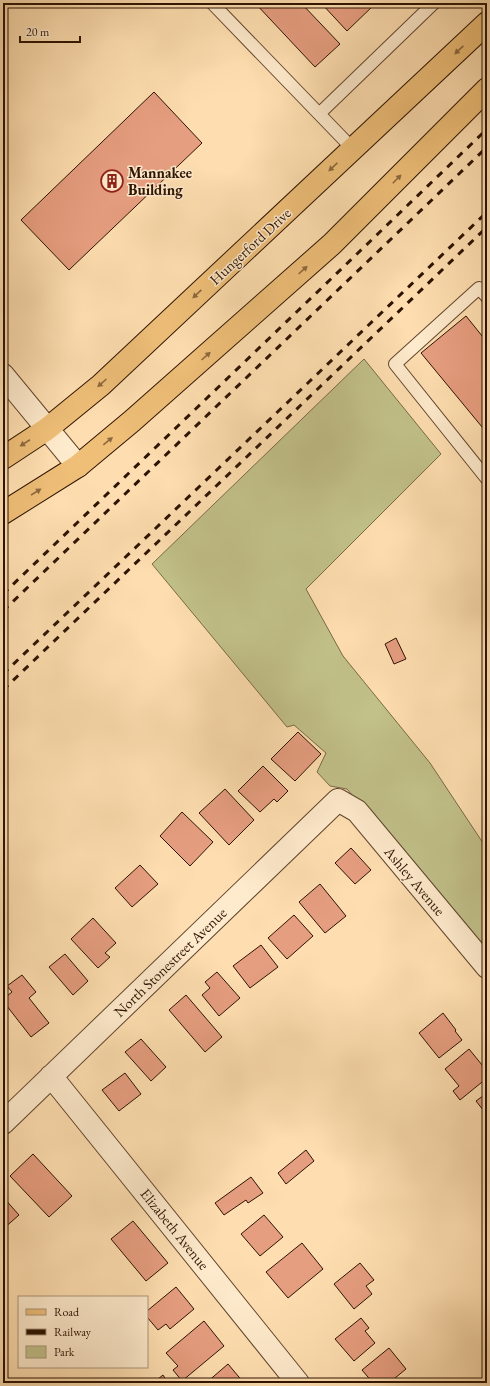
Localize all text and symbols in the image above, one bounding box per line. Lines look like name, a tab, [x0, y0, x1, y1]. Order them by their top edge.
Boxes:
scale bar	[20, 18, 80, 44]
text: 20 m	[26, 24, 50, 40]
one-way arrow	[454, 45, 464, 54]
place label: Mannakee Building	[128, 163, 192, 199]
one-way arrow	[328, 163, 338, 172]
building icon: Mannakee Building	[99, 168, 125, 194]
one-way arrow	[392, 174, 402, 184]
street label: Hungerford Drive	[205, 203, 295, 289]
one-way arrow	[298, 265, 309, 274]
one-way arrow	[192, 290, 203, 299]
one-way arrow	[201, 351, 211, 361]
one-way arrow	[97, 378, 107, 388]
one-way arrow	[103, 437, 114, 446]
one-way arrow	[20, 439, 30, 447]
one-way arrow	[31, 488, 41, 496]
street label: Ashley Avenue	[380, 842, 450, 920]
street label: North Stonestreet Avenue	[110, 903, 230, 1021]
street label: Elizabeth Avenue	[136, 1184, 214, 1274]
legend	[18, 1296, 148, 1368]
text: Road	[54, 1304, 80, 1320]
text: Railway	[54, 1324, 92, 1340]
text: Park	[54, 1344, 75, 1360]

